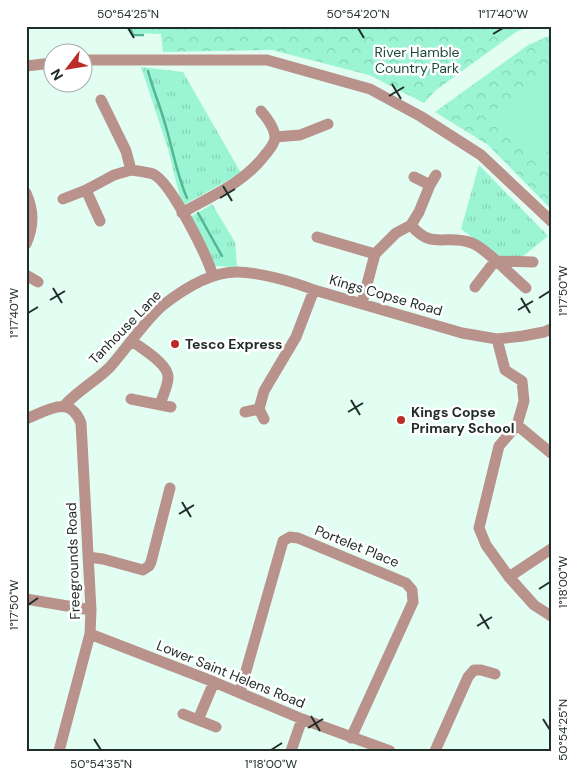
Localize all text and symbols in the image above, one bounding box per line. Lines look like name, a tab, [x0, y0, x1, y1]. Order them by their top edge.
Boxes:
text: 50°54'25"N	[97, 6, 159, 22]
text: 50°54'20"N	[327, 6, 389, 22]
text: 1°17'40"W	[478, 6, 529, 22]
north arrow	[42, 42, 92, 92]
park label: River Hamble Country Park	[374, 43, 460, 77]
text: N	[47, 66, 67, 84]
text: 1°17'50"W	[555, 265, 571, 316]
street label: Kings Copse Road	[328, 270, 444, 320]
street label: Tanhouse Lane	[85, 286, 165, 368]
text: 1°17'40"W	[6, 287, 22, 338]
place label: Tesco Express	[185, 335, 283, 353]
marker: Tesco Express	[169, 338, 181, 350]
place label: Kings Copse Primary School	[411, 403, 514, 437]
marker: Kings Copse Primary School	[395, 414, 407, 426]
street label: Freegrounds Road	[62, 502, 84, 620]
street label: Portelet Place	[312, 521, 402, 571]
text: 1°18'00"W	[555, 555, 571, 608]
text: 1°17'50"W	[6, 579, 22, 630]
street label: Lower Saint Helens Road	[154, 636, 308, 712]
text: 50°54'25"N	[555, 699, 571, 761]
text: 50°54'35"N	[70, 756, 132, 772]
text: 1°18'00"W	[245, 756, 298, 772]

